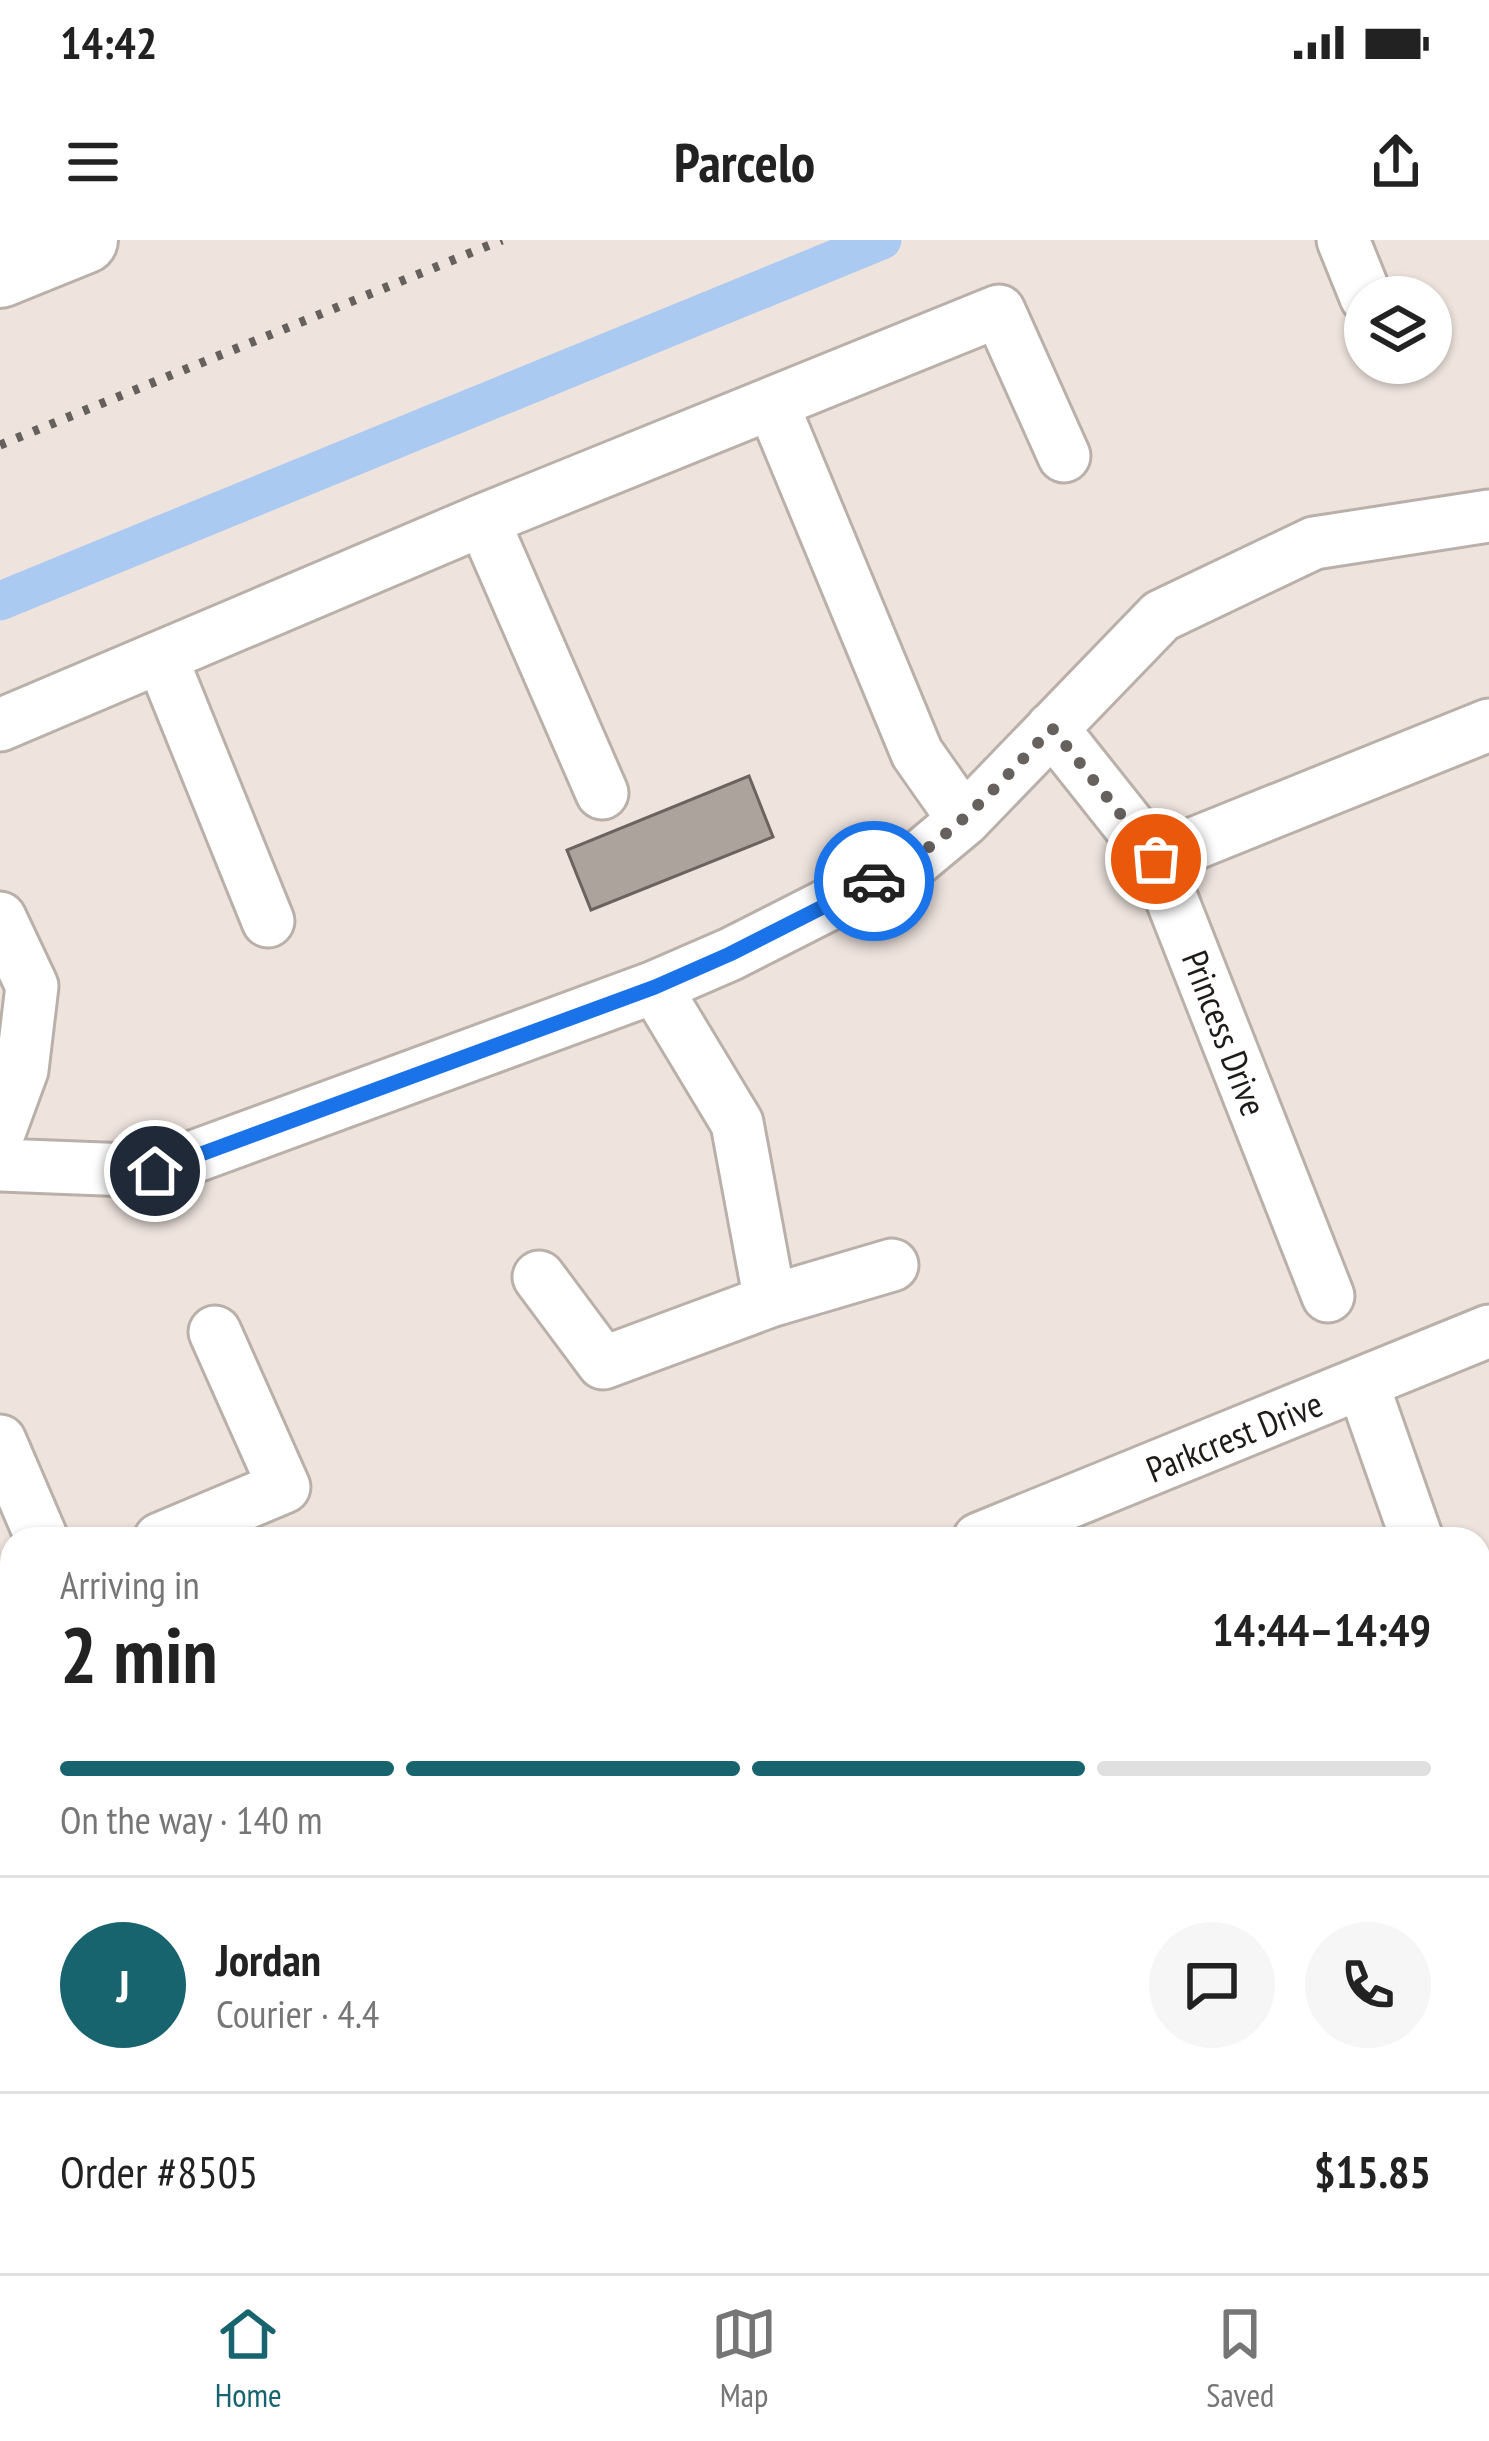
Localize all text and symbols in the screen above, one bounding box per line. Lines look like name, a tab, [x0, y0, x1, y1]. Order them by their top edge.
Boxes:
text: 14:42	[60, 13, 157, 71]
text: Parcelo	[674, 127, 815, 197]
icon: menu	[60, 129, 126, 195]
icon: share	[1363, 129, 1429, 195]
map controls	[1344, 276, 1452, 384]
button: layers	[1344, 276, 1452, 384]
pin	[1105, 808, 1207, 910]
courier	[814, 821, 934, 941]
icon: bag	[1123, 826, 1189, 892]
icon: car	[841, 848, 907, 914]
street label: Princess Drive	[1172, 944, 1278, 1122]
pin	[104, 1120, 206, 1222]
icon: home	[122, 1138, 188, 1204]
street label: Parkcrest Drive	[1139, 1379, 1329, 1493]
text: Arriving in	[60, 1559, 200, 1610]
text: 14:44–14:49	[1212, 1600, 1431, 1658]
text: 2 min	[60, 1604, 218, 1705]
text: On the way · 140 m	[60, 1794, 322, 1845]
button: chat	[1149, 1922, 1275, 2048]
button: phone	[1305, 1922, 1431, 2048]
text: Jordan	[216, 1930, 321, 1988]
text: J	[116, 1956, 130, 2014]
text: Courier · 4.4	[216, 1988, 379, 2039]
text: Order #8505	[60, 2142, 258, 2200]
text: $15.85	[1314, 2142, 1431, 2200]
tab: Home	[215, 2301, 282, 2416]
tab: Map	[711, 2301, 777, 2416]
tab: Saved	[1206, 2301, 1274, 2416]

